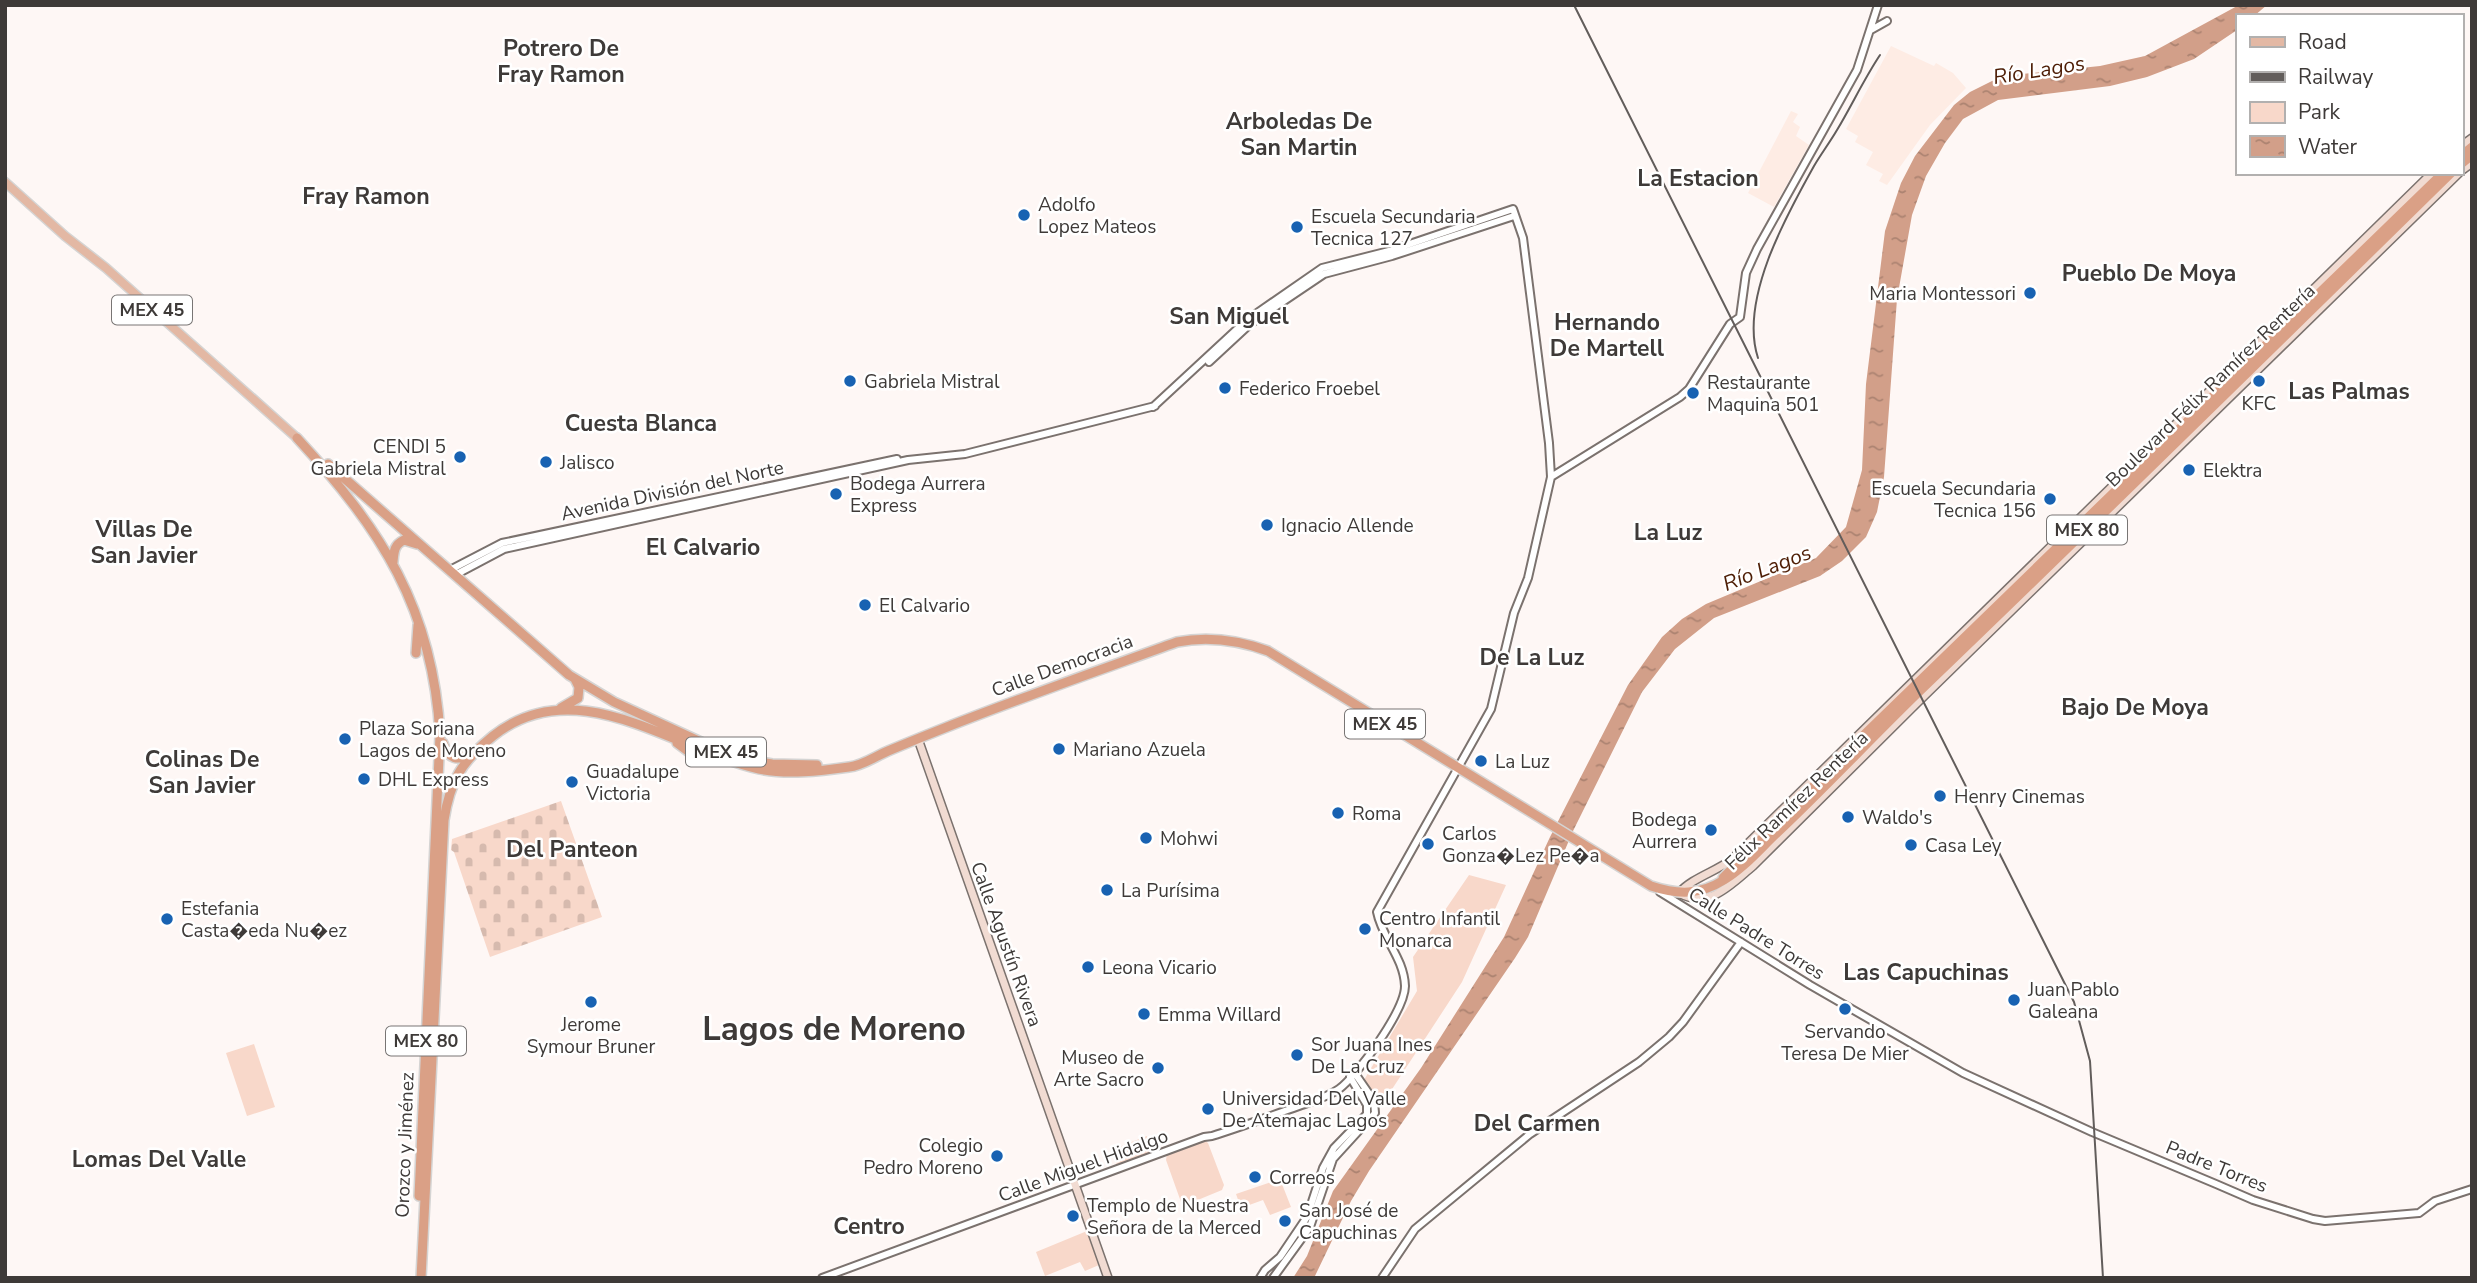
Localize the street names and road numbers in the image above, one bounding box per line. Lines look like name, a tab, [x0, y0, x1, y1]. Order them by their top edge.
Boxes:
street label: Boulevard Félix Ramírez Rentería	[2100, 278, 2321, 493]
road number: MEX 45	[112, 296, 192, 324]
street label: Avenida División del Norte	[558, 455, 786, 527]
road number: MEX 80	[2047, 516, 2127, 544]
street label: Calle Democracia	[988, 628, 1137, 704]
road number: MEX 45	[1345, 710, 1425, 738]
street label: Félix Ramírez Rentería	[1719, 725, 1874, 876]
road number: MEX 45	[686, 738, 766, 766]
street label: Calle Agustín Rivera	[964, 858, 1048, 1030]
street label: Calle Padre Torres	[1683, 881, 1830, 986]
road number: MEX 80	[386, 1026, 466, 1056]
street label: Orozco y Jiménez	[389, 1072, 421, 1218]
street label: Calle Miguel Hidalgo	[995, 1123, 1172, 1209]
street label: Padre Torres	[2162, 1135, 2271, 1199]

